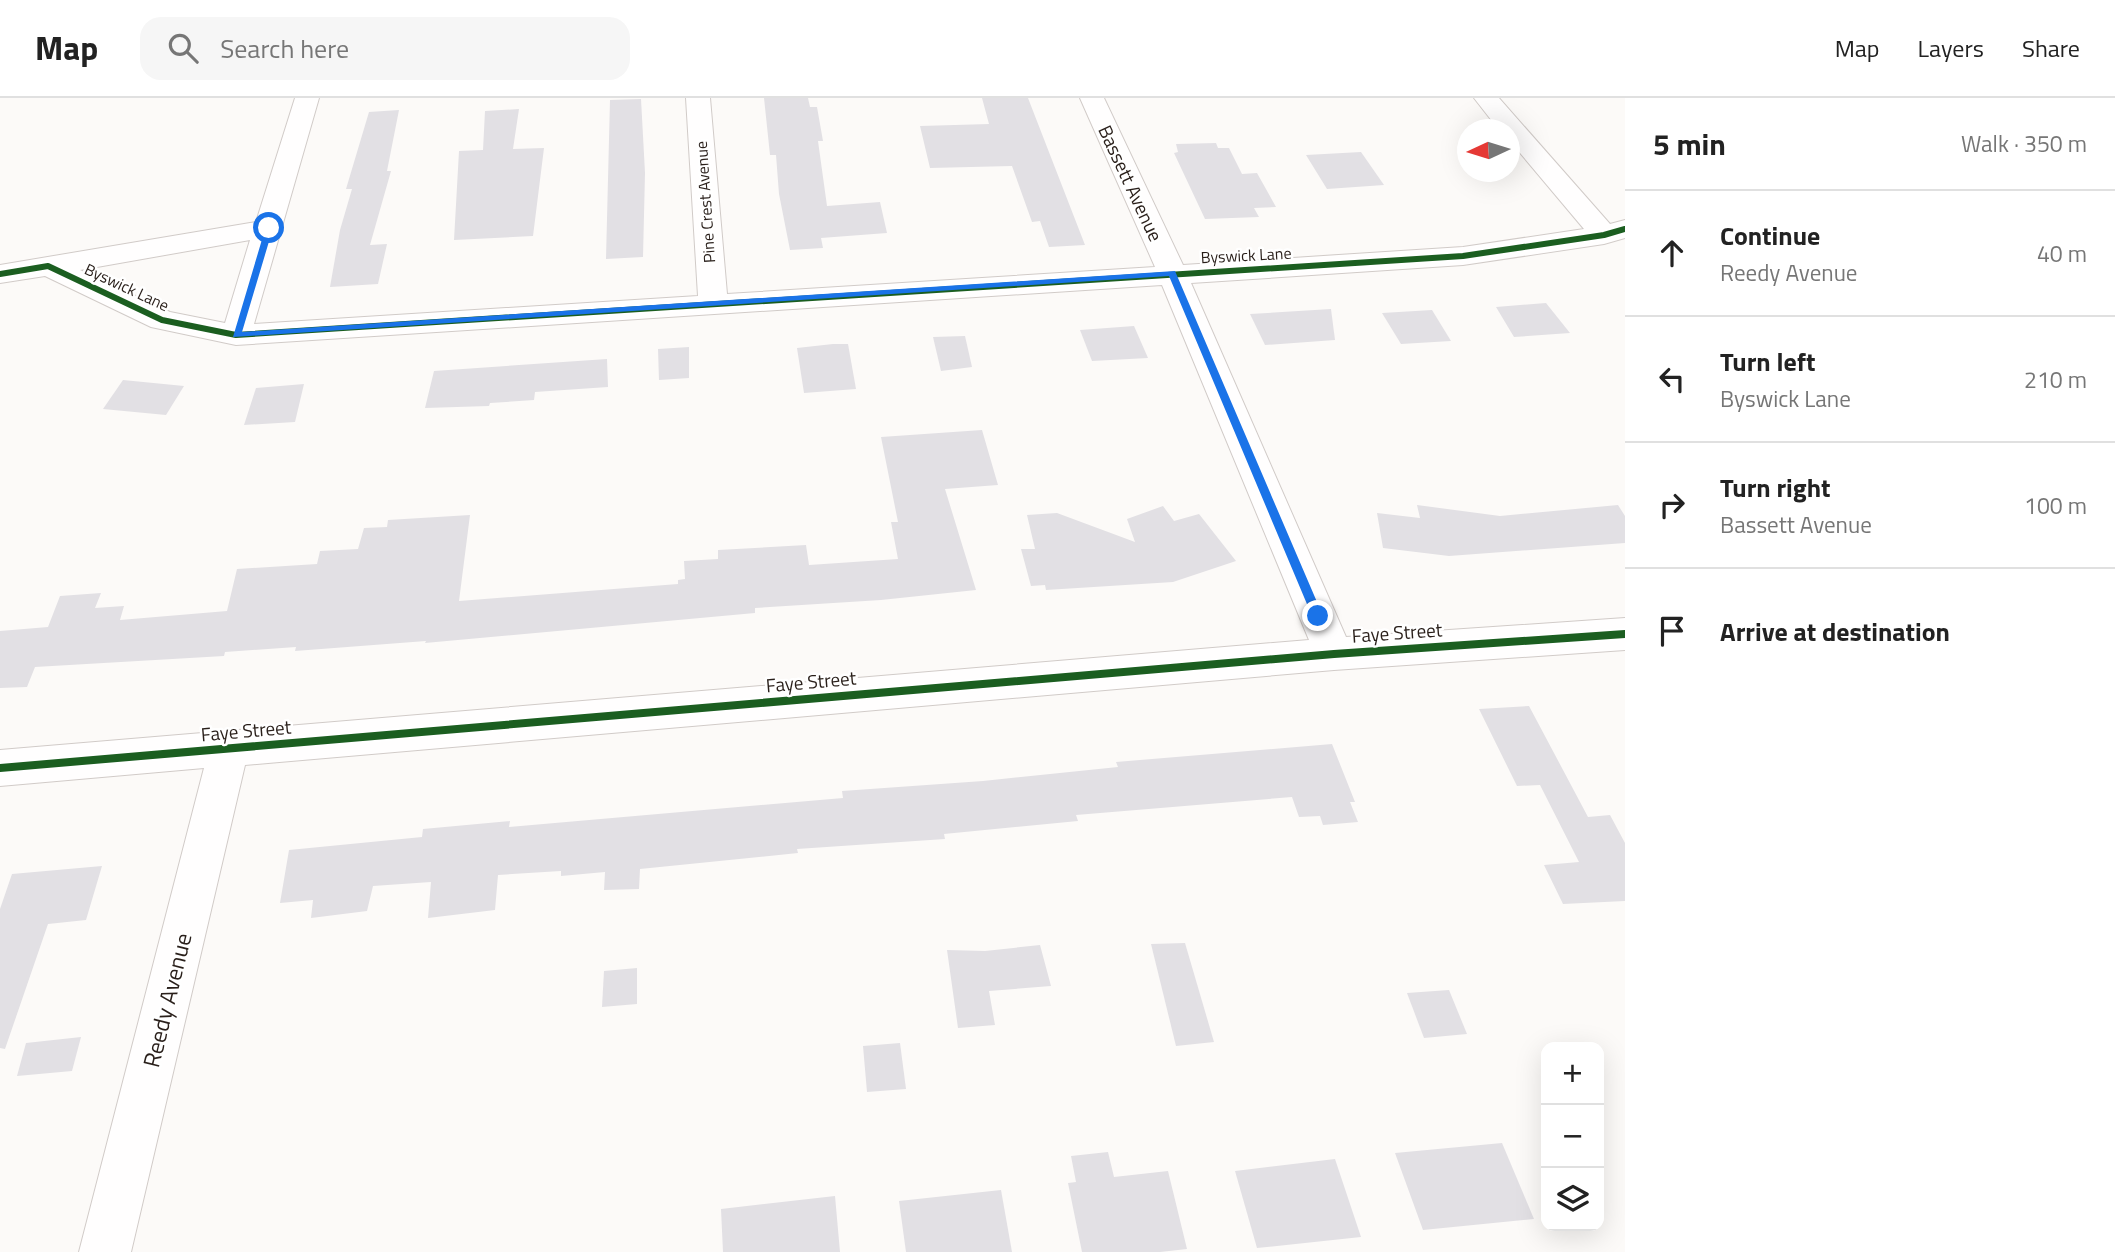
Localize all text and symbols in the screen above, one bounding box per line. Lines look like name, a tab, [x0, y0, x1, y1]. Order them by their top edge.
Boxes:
search box	[140, 17, 630, 80]
text: Map	[35, 23, 98, 73]
icon: search	[164, 29, 202, 67]
text: Search here	[220, 29, 349, 68]
text: Map	[1835, 30, 1880, 66]
text: Layers	[1918, 30, 1984, 66]
text: Share	[2022, 30, 2080, 66]
north arrow	[1457, 119, 1520, 182]
street label: Bassett Avenue	[1091, 120, 1171, 246]
text: 5 min	[1653, 121, 1726, 167]
text: Walk · 350 m	[1961, 126, 2087, 161]
street label: Pine Crest Avenue	[689, 140, 721, 264]
route start	[253, 212, 284, 243]
text: Continue	[1720, 216, 1820, 255]
icon: ahead	[1653, 234, 1691, 272]
text: 40 m	[2037, 236, 2087, 271]
street label: Byswick Lane	[1200, 241, 1292, 269]
text: Reedy Avenue	[1720, 255, 1857, 290]
street label: Byswick Lane	[81, 257, 173, 317]
text: Turn left	[1720, 342, 1815, 381]
icon: left	[1653, 360, 1691, 398]
text: 210 m	[2024, 362, 2087, 397]
text: Byswick Lane	[1720, 381, 1851, 416]
text: Turn right	[1720, 468, 1831, 507]
icon: right	[1653, 486, 1691, 524]
text: 100 m	[2024, 488, 2087, 523]
text: Bassett Avenue	[1720, 507, 1872, 542]
route end	[1302, 600, 1333, 631]
icon: arrive	[1653, 612, 1691, 650]
text: Arrive at destination	[1720, 612, 1950, 651]
street label: Faye Street	[1351, 614, 1444, 650]
street label: Faye Street	[765, 663, 858, 699]
street label: Faye Street	[200, 712, 293, 748]
street label: Reedy Avenue	[133, 929, 201, 1071]
map controls	[1541, 1042, 1604, 1231]
button: +	[1541, 1042, 1604, 1105]
button: −	[1541, 1105, 1604, 1168]
button: layers	[1541, 1168, 1604, 1231]

